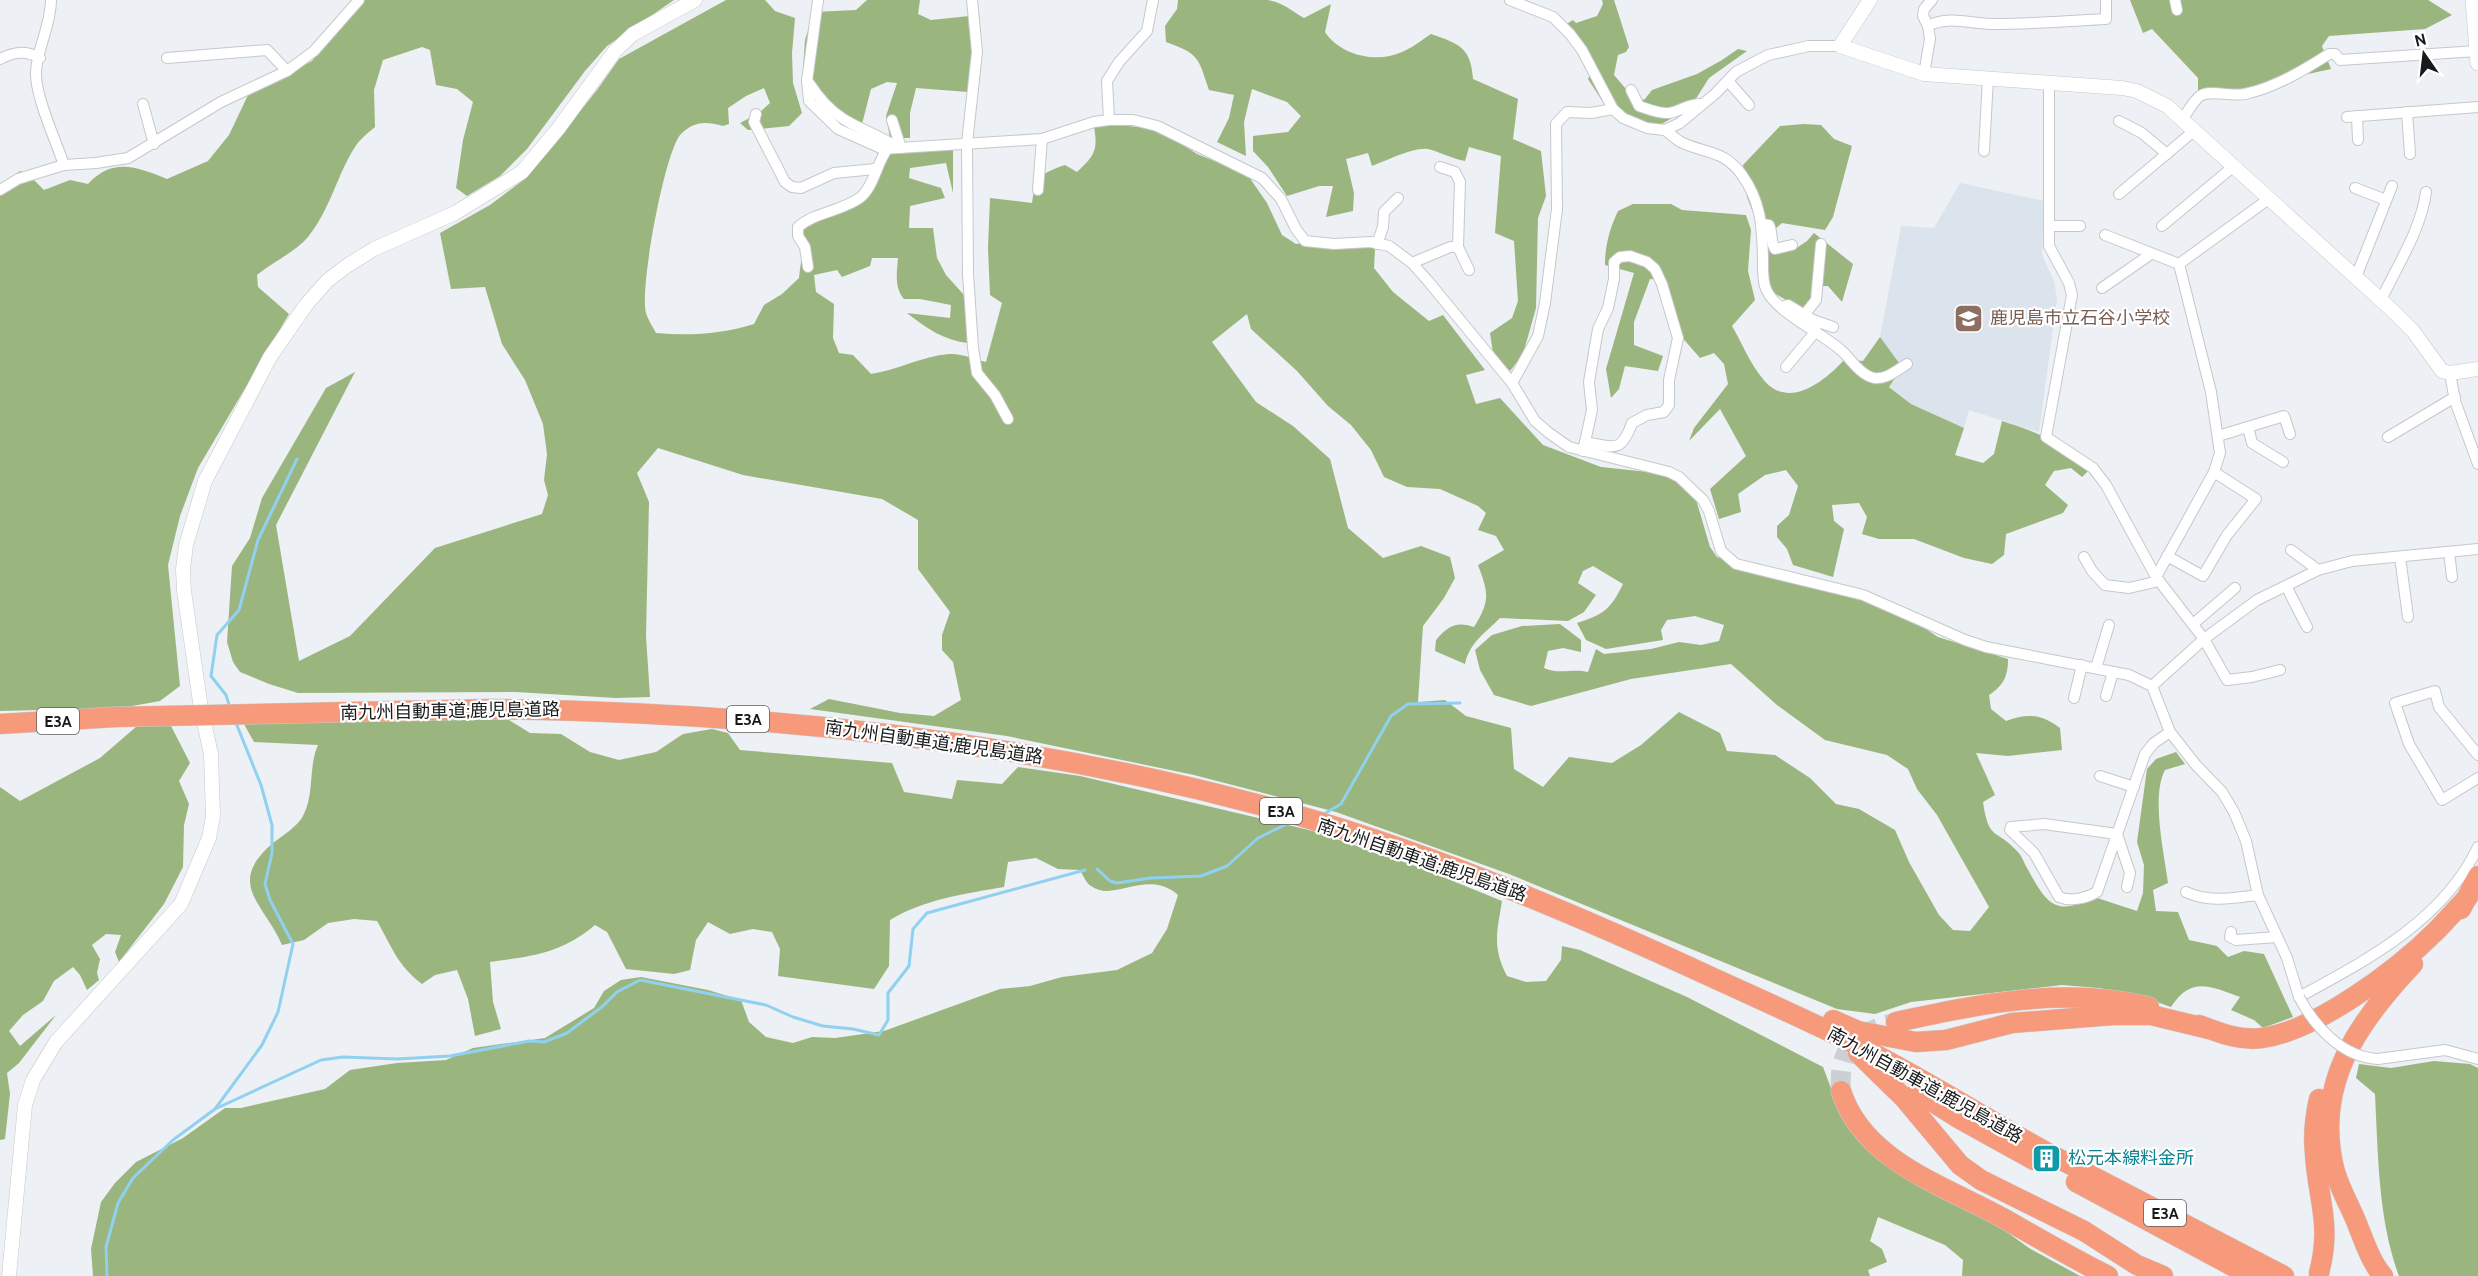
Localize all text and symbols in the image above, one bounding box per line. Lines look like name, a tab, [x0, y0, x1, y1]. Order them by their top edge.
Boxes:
north arrow	[2394, 24, 2454, 84]
text: N	[2413, 29, 2428, 51]
school or university icon: 鹿児島市立石谷小学校	[1953, 302, 1985, 334]
place label: 鹿児島市立石谷小学校	[1990, 307, 2170, 329]
street label: 南九州自動車道;鹿児島道路	[340, 698, 560, 724]
road number: E3A	[727, 706, 769, 732]
road number: E3A	[37, 708, 79, 734]
street label: 南九州自動車道;鹿児島道路	[824, 716, 1044, 768]
road number: E3A	[1260, 798, 1302, 824]
street label: 南九州自動車道;鹿児島道路	[1314, 814, 1530, 906]
street label: 南九州自動車道;鹿児島道路	[1824, 1022, 2026, 1148]
building icon: 松元本線料金所	[2031, 1142, 2063, 1174]
place label: 松元本線料金所	[2068, 1147, 2194, 1169]
road number: E3A	[2144, 1200, 2186, 1226]

